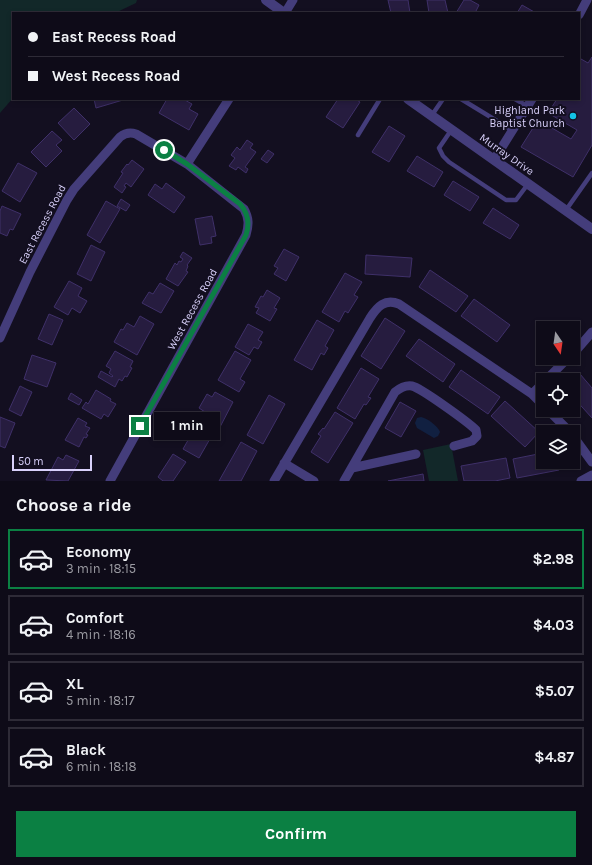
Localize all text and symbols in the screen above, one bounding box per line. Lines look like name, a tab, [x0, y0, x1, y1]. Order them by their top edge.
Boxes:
text: East Recess Road	[52, 28, 176, 46]
text: West Recess Road	[52, 67, 180, 85]
place label: Highland Park Baptist Church	[489, 104, 565, 130]
marker: Highland Park Baptist Church	[568, 111, 578, 121]
street label: Murray Drive	[477, 131, 537, 178]
route start	[155, 141, 173, 159]
street label: East Recess Road	[16, 182, 69, 266]
street label: West Recess Road	[165, 266, 220, 352]
north arrow	[536, 321, 580, 365]
map controls	[536, 321, 580, 469]
button: locate	[536, 373, 580, 417]
callout: 1 min	[154, 412, 220, 440]
route end	[131, 417, 149, 435]
text: 1 min	[171, 418, 203, 433]
button: layers	[536, 425, 580, 469]
scale bar	[12, 453, 92, 472]
text: 50 m	[18, 455, 44, 468]
text: Choose a ride	[16, 494, 131, 516]
icon: car	[18, 541, 54, 577]
text: Economy	[66, 543, 131, 561]
text: $2.98	[533, 550, 574, 568]
text: 3 min · 18:15	[66, 561, 136, 576]
icon: car	[18, 607, 54, 643]
text: Comfort	[66, 609, 124, 627]
text: $4.03	[533, 616, 574, 634]
text: 4 min · 18:16	[66, 627, 136, 642]
icon: car	[18, 673, 54, 709]
text: XL	[66, 675, 84, 693]
text: $5.07	[535, 682, 574, 700]
text: 5 min · 18:17	[66, 693, 134, 708]
icon: car	[18, 739, 54, 775]
text: Black	[66, 741, 106, 759]
text: $4.87	[534, 748, 574, 766]
text: 6 min · 18:18	[66, 759, 136, 774]
button: Confirm	[16, 811, 576, 857]

